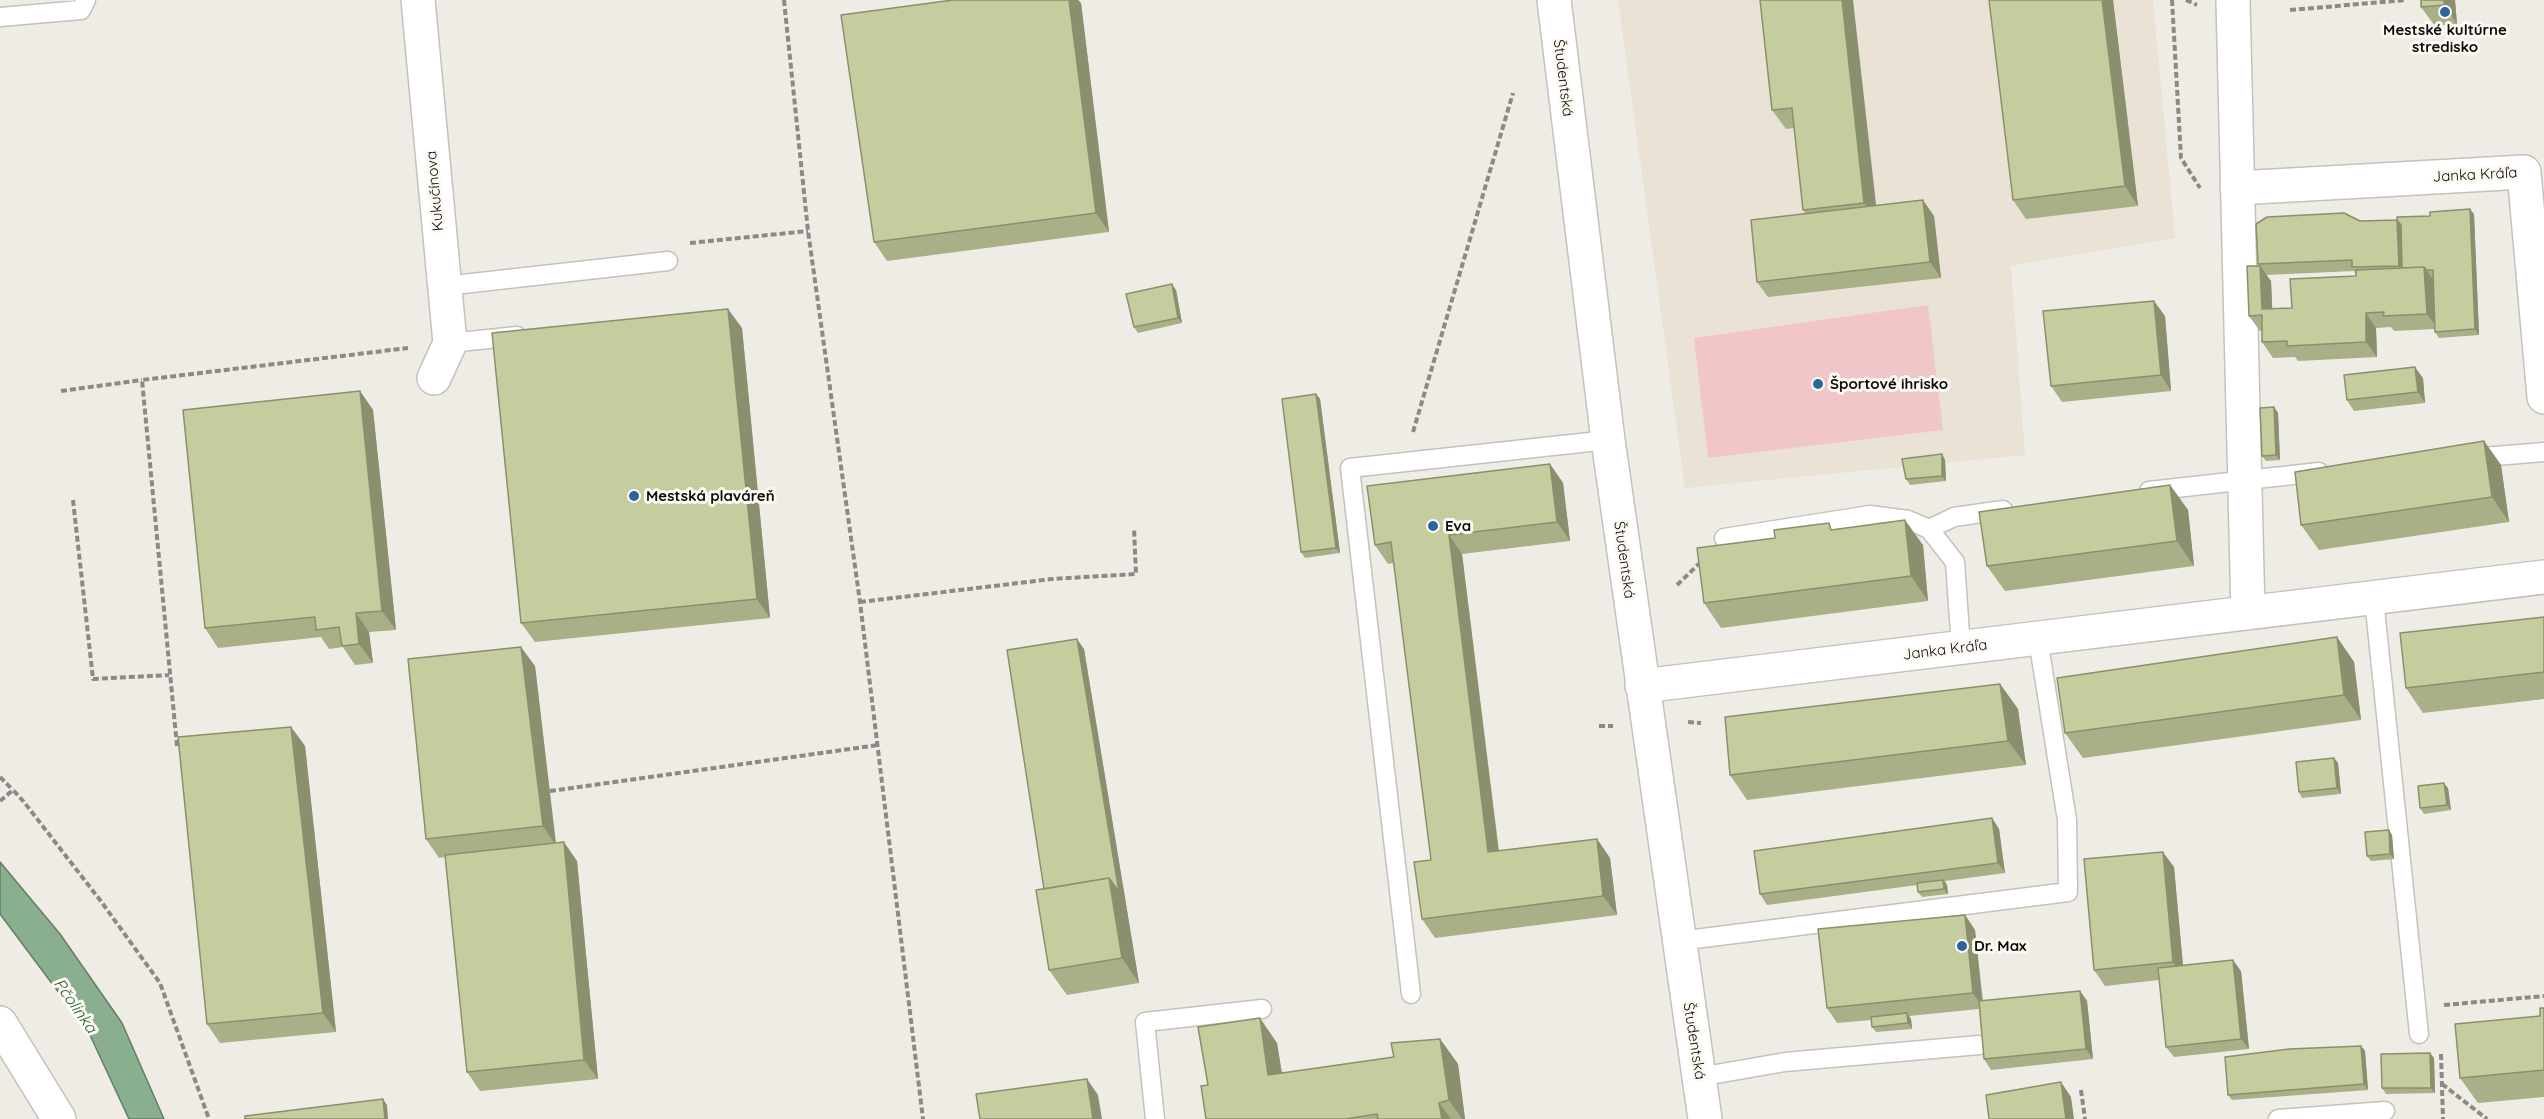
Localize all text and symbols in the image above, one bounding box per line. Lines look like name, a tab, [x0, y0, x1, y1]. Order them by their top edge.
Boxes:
marker: Mestské kultúrne stredisko	[2438, 5, 2452, 19]
place label: Mestské kultúrne stredisko	[2383, 21, 2507, 56]
street label: Študentská	[1549, 38, 1577, 118]
street label: Kukučínova	[423, 150, 447, 232]
street label: Janka Kráľa	[2432, 164, 2518, 186]
place label: Športové ihrisko	[1830, 375, 1948, 393]
marker: Športové ihrisko	[1811, 377, 1825, 391]
place label: Mestská plaváreň	[646, 487, 775, 505]
marker: Mestská plaváreň	[627, 489, 641, 503]
place label: Eva	[1445, 517, 1471, 535]
marker: Eva	[1426, 519, 1440, 533]
street label: Študentská	[1610, 520, 1638, 600]
street label: Janka Kráľa	[1902, 636, 1988, 664]
place label: Dr. Max	[1974, 937, 2026, 955]
marker: Dr. Max	[1955, 939, 1969, 953]
water label: Pčolinka	[49, 975, 101, 1037]
street label: Študentská	[1679, 1001, 1709, 1081]

